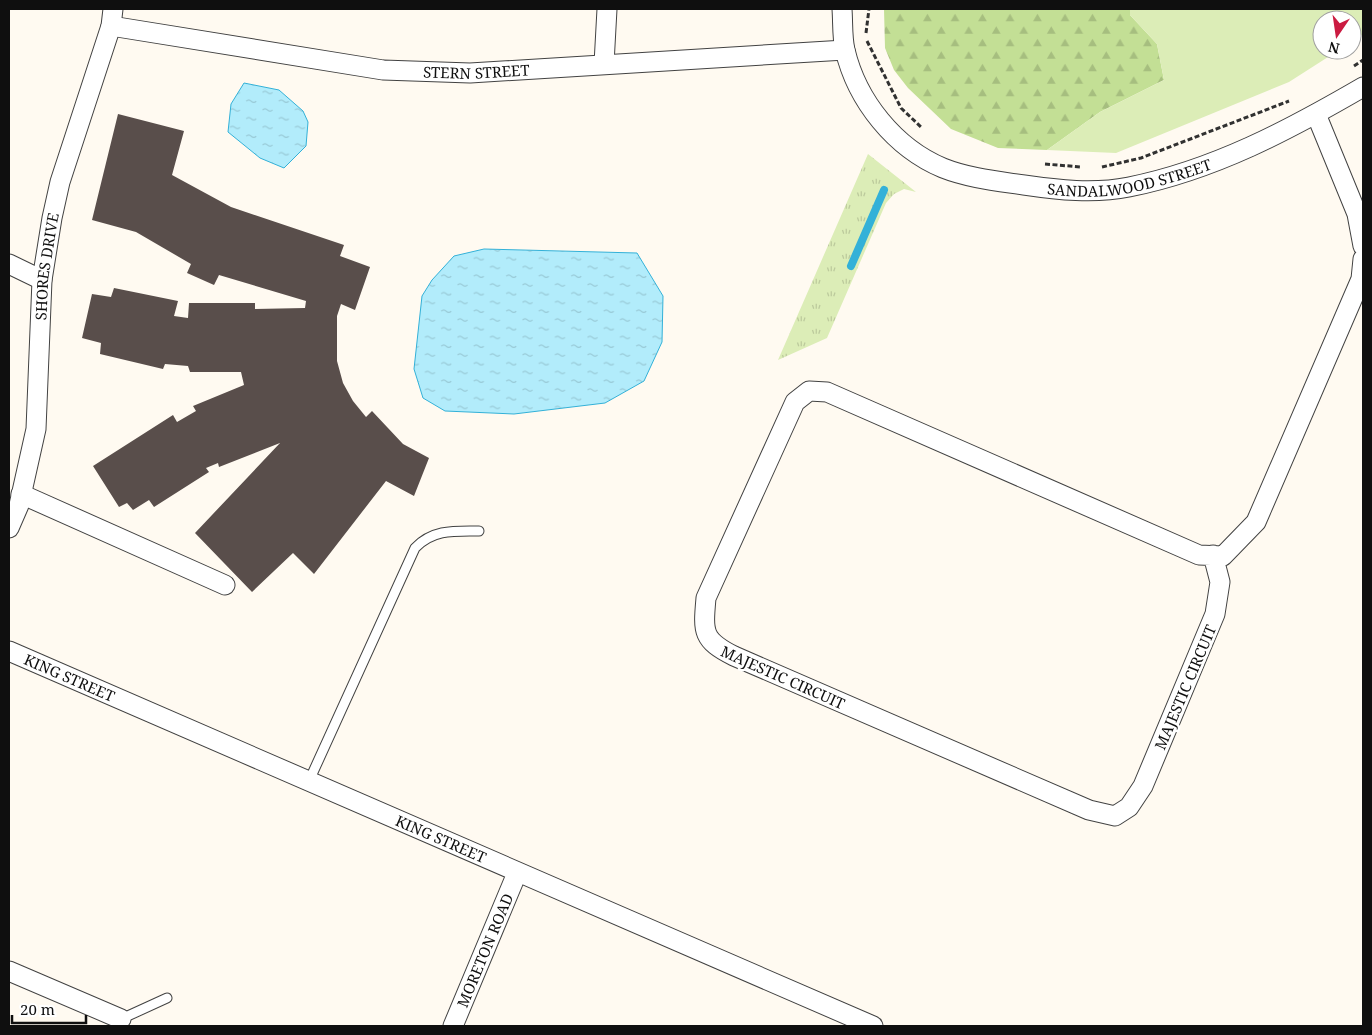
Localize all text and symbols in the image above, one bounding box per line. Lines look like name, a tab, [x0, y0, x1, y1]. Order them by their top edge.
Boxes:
north arrow	[1312, 10, 1362, 60]
text: N	[1326, 38, 1341, 59]
street label: STERN STREET	[423, 59, 530, 83]
street label: SANDALWOOD STREET	[1046, 154, 1214, 201]
street label: SHORES DRIVE	[30, 211, 63, 321]
street label: MAJESTIC CIRCUIT	[1150, 621, 1220, 753]
street label: MAJESTIC CIRCUIT	[718, 641, 848, 713]
street label: KING STREET	[21, 649, 118, 706]
street label: KING STREET	[393, 810, 490, 867]
street label: MORETON ROAD	[452, 890, 517, 1010]
scale bar	[12, 992, 86, 1024]
text: 20 m	[20, 999, 55, 1019]

